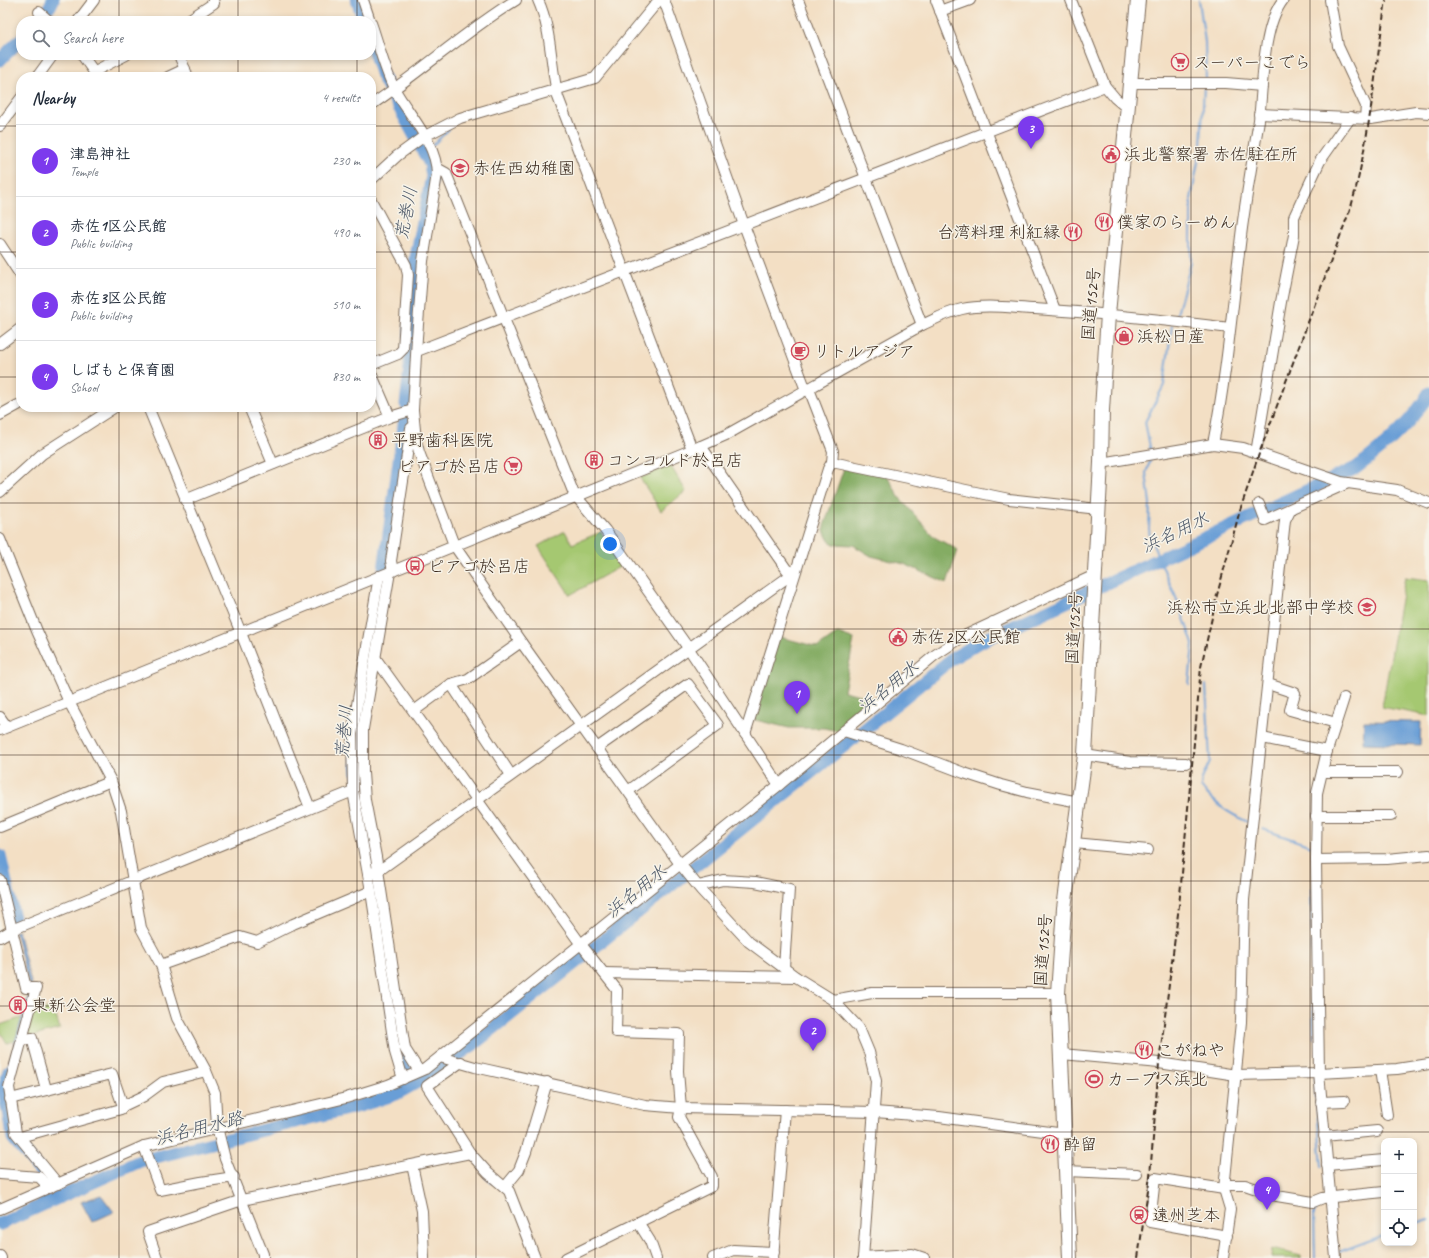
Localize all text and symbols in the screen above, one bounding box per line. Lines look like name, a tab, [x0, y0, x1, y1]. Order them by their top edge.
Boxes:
search box	[16, 16, 376, 60]
icon: search	[30, 27, 52, 49]
text: Search here	[62, 29, 123, 48]
supermarket icon: スーパーこでら	[1170, 52, 1190, 72]
place label: スーパーこでら	[1193, 52, 1311, 73]
text: Nearby	[32, 88, 75, 109]
text: 4 results	[322, 90, 360, 106]
pin: 3	[1018, 116, 1044, 149]
public building icon: 浜北警察署 赤佐駐在所	[1101, 144, 1121, 164]
place label: 浜北警察署 赤佐駐在所	[1124, 144, 1298, 165]
text: 津島神社	[70, 145, 130, 164]
text: 1	[42, 153, 48, 169]
text: 230 m	[332, 153, 360, 169]
school or university icon: 赤佐西幼稚園	[450, 158, 470, 178]
place label: 赤佐西幼稚園	[473, 158, 575, 179]
text: Temple	[70, 164, 98, 180]
water label: 荒巻川	[390, 184, 422, 242]
restaurant icon: 僕家のらーめん	[1094, 212, 1114, 232]
place label: 僕家のらーめん	[1117, 212, 1236, 233]
text: 赤佐1区公民館	[70, 217, 167, 236]
place label: 台湾料理 利紅縁	[937, 222, 1060, 243]
restaurant icon: 台湾料理 利紅縁	[1063, 222, 1083, 242]
text: 2	[42, 225, 48, 241]
text: 490 m	[332, 225, 360, 241]
text: Public building	[70, 236, 132, 252]
street label: 国道152号	[1077, 266, 1105, 342]
text: 赤佐3区公民館	[70, 289, 167, 308]
text: 3	[42, 297, 48, 313]
text: 510 m	[332, 297, 360, 313]
text: Public building	[70, 308, 132, 324]
shop icon: 浜松日産	[1114, 326, 1134, 346]
place label: 浜松日産	[1137, 326, 1205, 347]
cafe icon: リトルアジア	[790, 341, 810, 361]
place label: リトルアジア	[813, 341, 915, 362]
text: しばもと保育園	[70, 361, 175, 380]
text: 4	[42, 369, 48, 385]
text: 830 m	[332, 369, 360, 385]
text: School	[70, 380, 98, 396]
building icon: 平野歯科医院	[368, 430, 388, 450]
place label: 平野歯科医院	[391, 430, 493, 451]
building icon: コンコルド於呂店	[584, 450, 604, 470]
place label: コンコルド於呂店	[607, 450, 743, 471]
place label: ビアゴ於呂店	[398, 456, 500, 477]
supermarket icon: ビアゴ於呂店	[503, 456, 523, 476]
water label: 浜名用水	[1138, 507, 1212, 557]
your location	[600, 534, 620, 554]
bus stop icon: ピアゴ於呂店	[405, 556, 425, 576]
place label: ピアゴ於呂店	[428, 556, 530, 577]
street label: 国道152号	[1062, 591, 1086, 665]
place label: 浜松市立浜北北部中学校	[1167, 597, 1354, 618]
school or university icon: 浜松市立浜北北部中学校	[1357, 597, 1377, 617]
public building icon: 赤佐2区公民館	[888, 627, 908, 647]
place label: 赤佐2区公民館	[911, 627, 1021, 648]
water label: 浜名用水	[853, 656, 923, 718]
pin: 1	[784, 681, 810, 714]
water label: 荒巻川	[331, 704, 357, 760]
water label: 浜名用水	[601, 860, 671, 922]
street label: 国道152号	[1030, 912, 1056, 988]
building icon: 東新公会堂	[8, 995, 28, 1015]
place label: 東新公会堂	[31, 995, 116, 1016]
pin: 2	[800, 1018, 826, 1051]
restaurant icon: こがねや	[1134, 1040, 1154, 1060]
place label: こがねや	[1157, 1040, 1225, 1061]
sports icon: カーブス浜北	[1084, 1069, 1104, 1089]
place label: カーブス浜北	[1107, 1069, 1208, 1090]
water label: 浜名用水路	[153, 1106, 246, 1150]
restaurant icon: 酔留	[1040, 1134, 1060, 1154]
place label: 酔留	[1063, 1134, 1097, 1155]
map controls	[1381, 1138, 1417, 1246]
button: +	[1381, 1138, 1417, 1174]
button: −	[1381, 1174, 1417, 1210]
pin: 4	[1254, 1177, 1280, 1210]
station icon: 遠州芝本	[1129, 1205, 1149, 1225]
place label: 遠州芝本	[1152, 1205, 1220, 1226]
button: locate	[1381, 1210, 1417, 1246]

